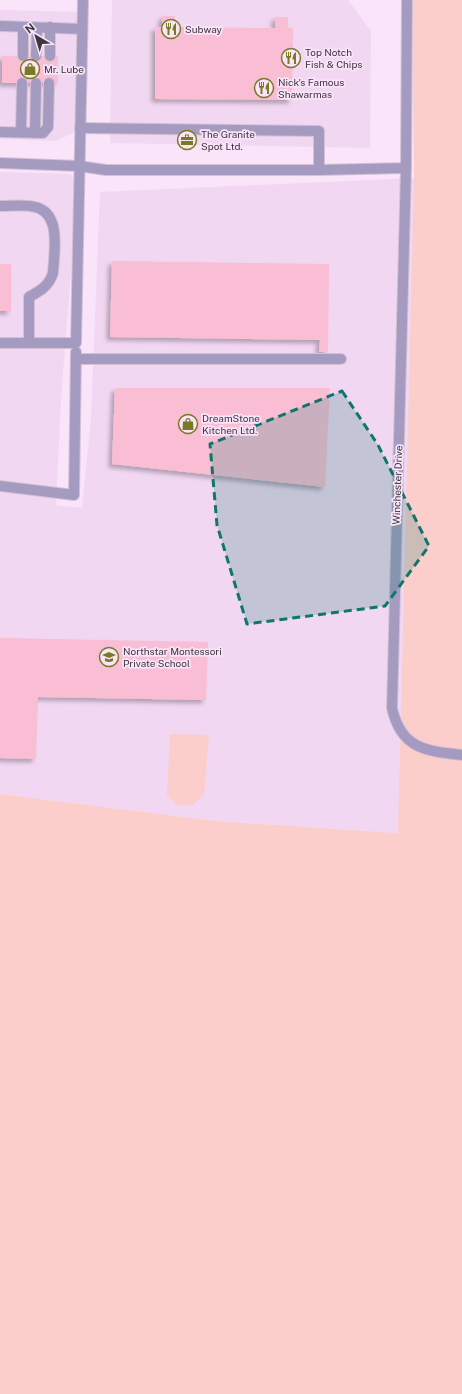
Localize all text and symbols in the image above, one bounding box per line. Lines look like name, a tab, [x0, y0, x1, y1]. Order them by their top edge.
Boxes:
north arrow	[16, 16, 56, 56]
restaurant icon: Subway	[160, 18, 182, 40]
text: N	[23, 21, 37, 35]
place label: Subway	[185, 23, 223, 35]
place label: Top Notch Fish & Chips	[305, 46, 362, 70]
restaurant icon: Top Notch Fish & Chips	[280, 47, 302, 69]
shop icon: Mr. Lube	[19, 58, 41, 80]
place label: Mr. Lube	[44, 63, 84, 75]
place label: Nick's Famous Shawarmas	[278, 76, 344, 100]
restaurant icon: Nick's Famous Shawarmas	[253, 77, 275, 99]
place label: The Granite Spot Ltd.	[201, 128, 255, 152]
office icon: The Granite Spot Ltd.	[176, 129, 198, 151]
place label: DreamStone Kitchen Ltd.	[202, 412, 260, 436]
shop icon: DreamStone Kitchen Ltd.	[177, 413, 199, 435]
street label: Winchester Drive	[390, 445, 404, 525]
place label: Northstar Montessori Private School	[123, 645, 222, 669]
school or university icon: Northstar Montessori Private School	[98, 646, 120, 668]

